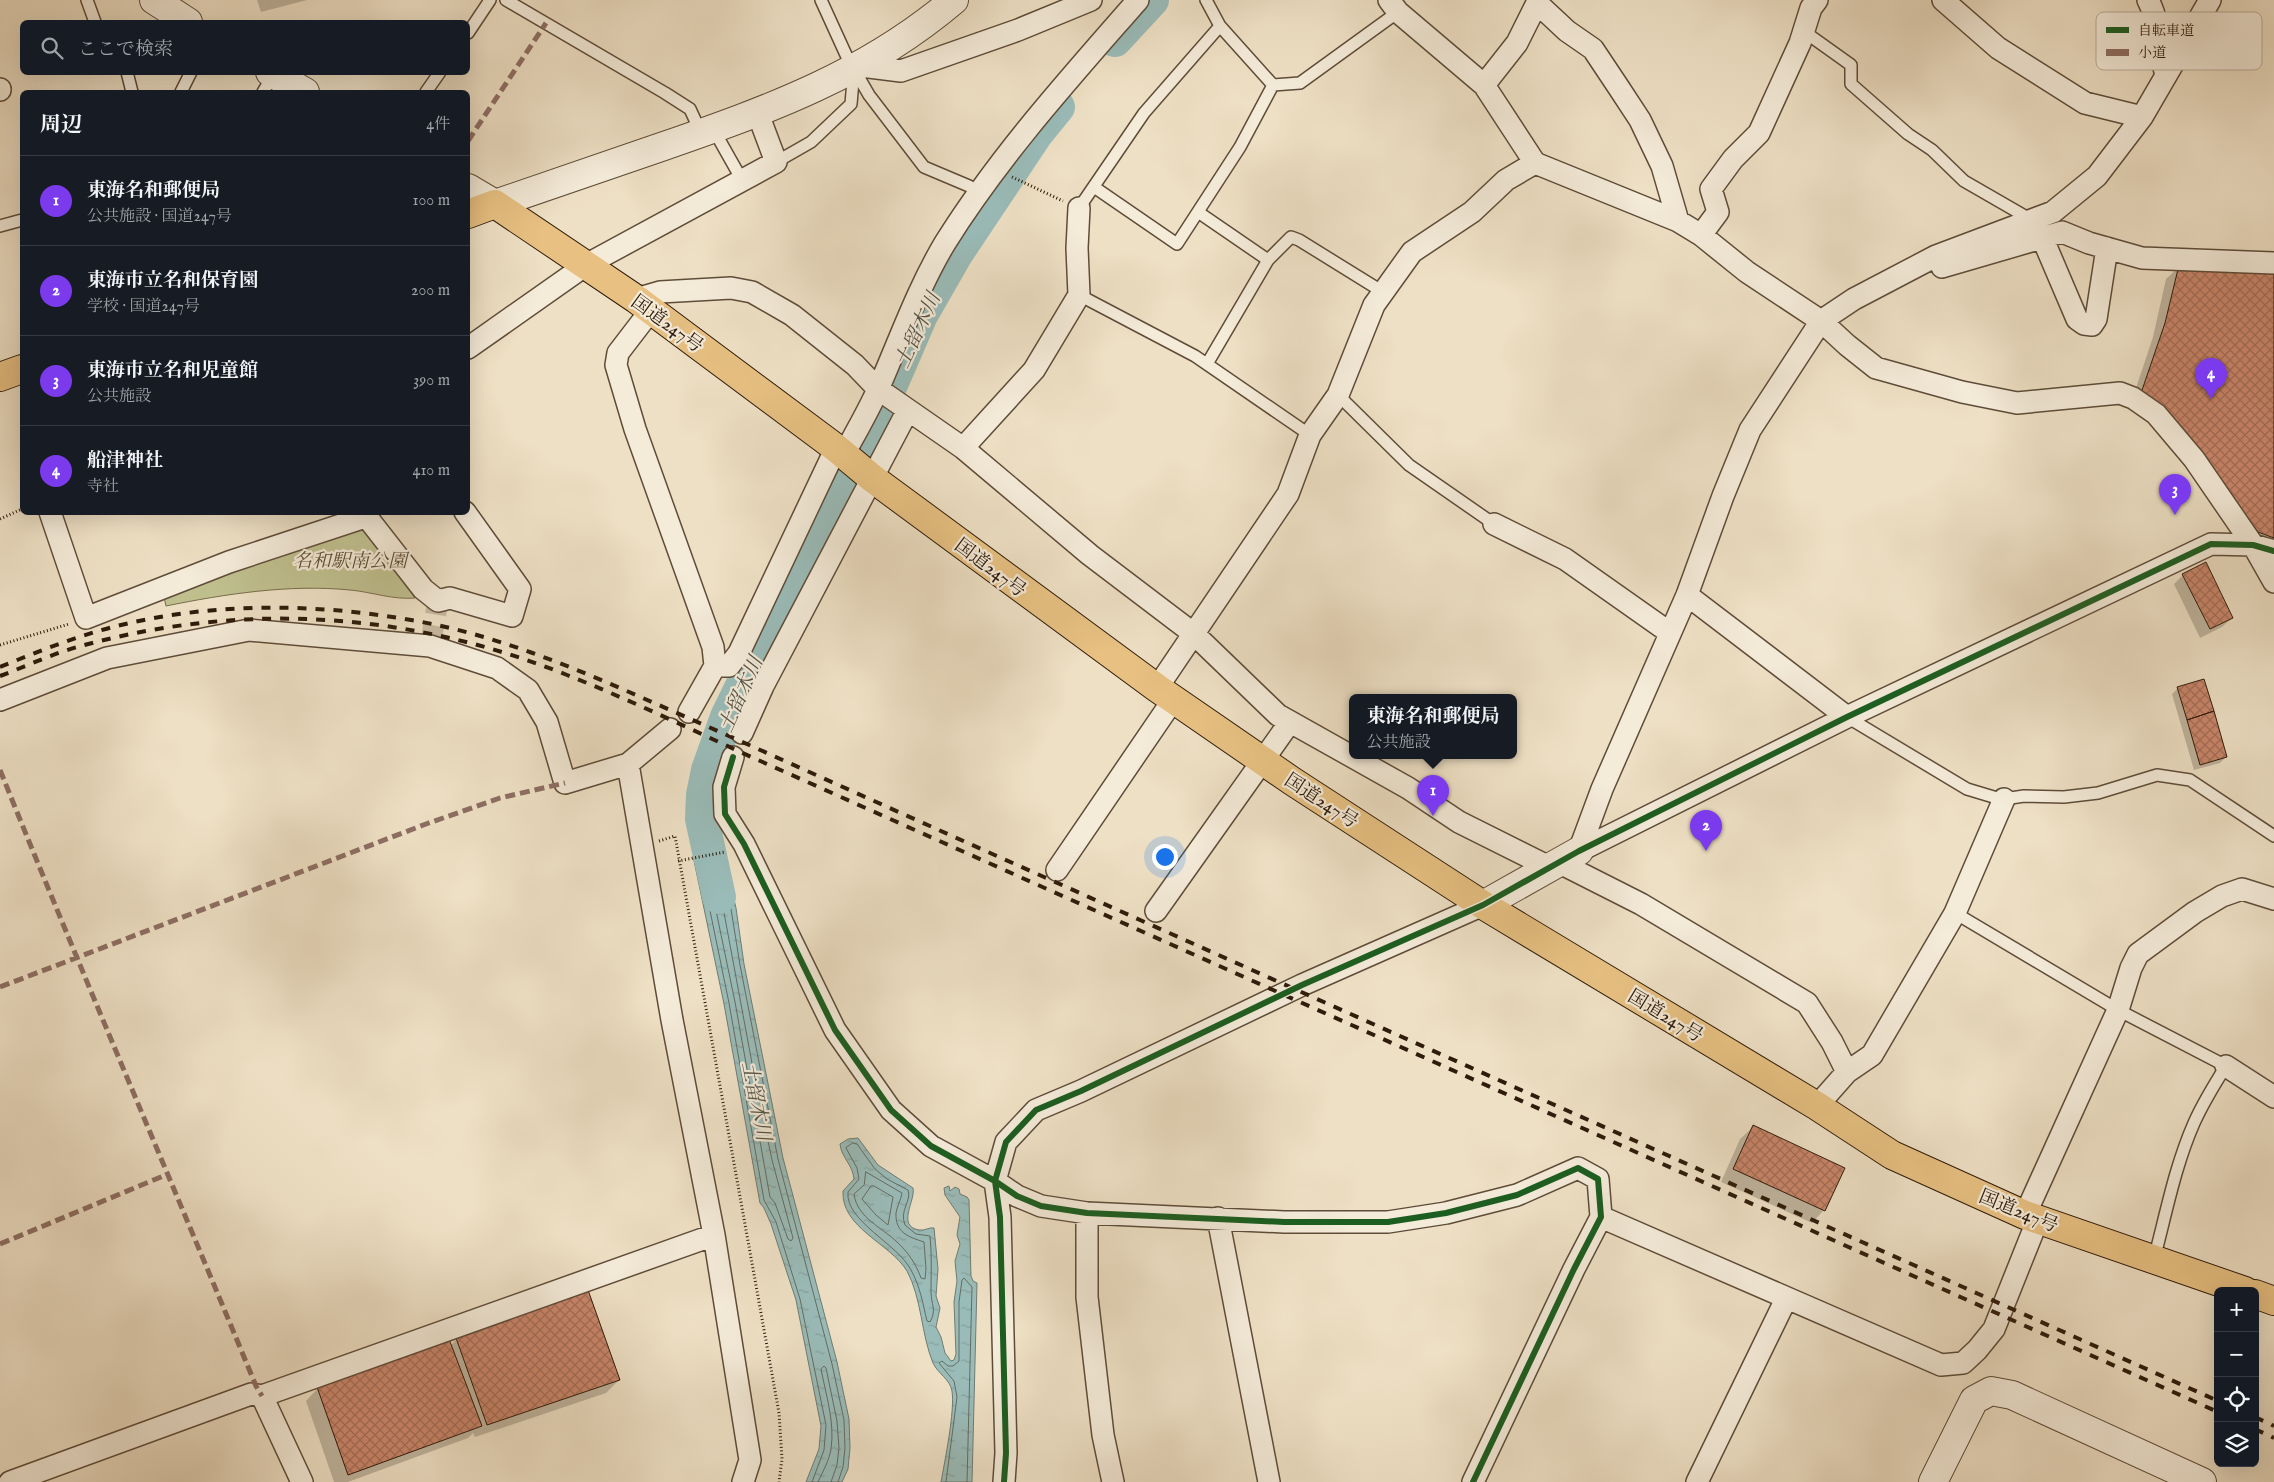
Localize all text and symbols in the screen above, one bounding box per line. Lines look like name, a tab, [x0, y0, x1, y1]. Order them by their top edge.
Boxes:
legend	[2096, 12, 2262, 70]
search box	[20, 20, 470, 75]
text: 自転車道	[2138, 22, 2194, 40]
icon: search	[38, 34, 66, 62]
text: ここで検索	[78, 38, 173, 62]
text: 小道	[2138, 44, 2166, 62]
text: 周辺	[40, 112, 82, 139]
text: 4件	[426, 115, 450, 135]
text: 東海名和郵便局	[87, 179, 220, 203]
text: 1	[53, 191, 59, 211]
text: 100 m	[413, 191, 450, 211]
text: 公共施設 · 国道247号	[87, 207, 232, 227]
text: 東海市立名和保育園	[87, 269, 258, 293]
text: 2	[52, 281, 60, 301]
text: 200 m	[411, 281, 450, 301]
water label: 土留木川	[890, 287, 947, 372]
street label: 国道247号	[626, 290, 708, 359]
text: 学校 · 国道247号	[87, 297, 200, 317]
pin: 4	[2195, 358, 2227, 399]
text: 東海市立名和児童館	[87, 359, 258, 383]
text: 3	[53, 371, 59, 391]
text: 390 m	[413, 371, 450, 391]
text: 公共施設	[87, 387, 151, 407]
text: 船津神社	[87, 449, 163, 473]
text: 4	[52, 461, 60, 481]
text: 410 m	[413, 461, 450, 481]
pin: 3	[2159, 474, 2191, 515]
text: 寺社	[87, 477, 119, 497]
street label: 国道247号	[949, 534, 1030, 603]
park label: 名和駅南公園	[293, 550, 410, 574]
water label: 土留木川	[714, 651, 770, 736]
popup	[1349, 694, 1517, 759]
text: 東海名和郵便局	[1366, 705, 1500, 729]
text: 公共施設	[1366, 733, 1431, 753]
street label: 国道247号	[1279, 769, 1362, 834]
pin: 1	[1417, 775, 1449, 816]
pin: 2	[1690, 810, 1722, 851]
your location	[1152, 844, 1178, 870]
street label: 国道247号	[1623, 985, 1707, 1049]
water label: 土留木川	[736, 1060, 776, 1145]
street label: 国道247号	[1975, 1185, 2061, 1239]
map controls	[2214, 1287, 2259, 1467]
button: +	[2214, 1287, 2259, 1332]
button: −	[2214, 1332, 2259, 1377]
button: locate	[2214, 1377, 2259, 1422]
button: layers	[2214, 1422, 2259, 1467]

